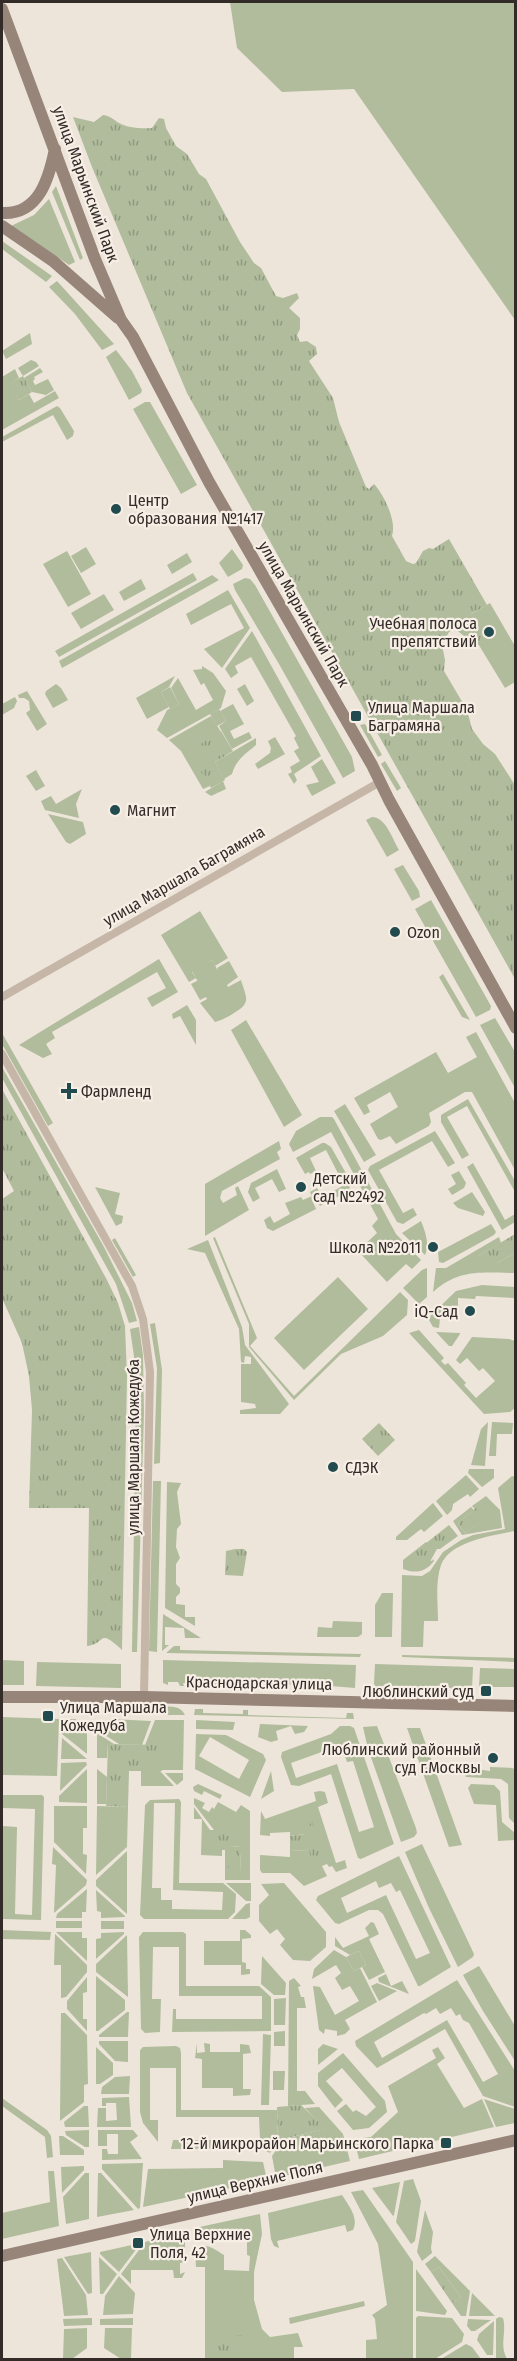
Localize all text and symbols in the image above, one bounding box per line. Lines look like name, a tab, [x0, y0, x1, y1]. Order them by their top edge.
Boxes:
street label: улица Марьинский Парк	[49, 103, 123, 265]
place label: Центр образования №1417	[128, 491, 263, 528]
marker: Центр образования №1417	[109, 502, 123, 516]
street label: улица Марьинский Парк	[255, 538, 354, 691]
place label: Учебная полоса препятствий	[369, 614, 477, 651]
marker: Учебная полоса препятствий	[482, 625, 496, 639]
place label: Улица Маршала Баграмяна	[367, 698, 475, 735]
marker: Улица Маршала Баграмяна	[349, 709, 363, 723]
place label: Магнит	[127, 801, 177, 820]
marker: Магнит	[108, 803, 122, 817]
street label: улица Маршала Баграмяна	[100, 822, 268, 930]
place label: Ozon	[407, 923, 440, 942]
marker: Ozon	[388, 925, 402, 939]
place label: Фармленд	[81, 1082, 151, 1101]
marker: Фармленд	[62, 1084, 76, 1098]
place label: Детский сад №2492	[312, 1169, 384, 1206]
marker: Детский сад №2492	[294, 1180, 308, 1194]
place label: Школа №2011	[329, 1238, 421, 1257]
marker: Школа №2011	[426, 1240, 440, 1254]
place label: iQ-Сад	[414, 1302, 458, 1321]
marker: iQ-Сад	[463, 1304, 477, 1318]
street label: улица Маршала Кожедуба	[124, 1359, 143, 1535]
place label: СДЭК	[345, 1458, 379, 1477]
marker: СДЭК	[326, 1460, 340, 1474]
street label: Краснодарская улица	[186, 1672, 333, 1694]
place label: Люблинский суд	[363, 1682, 474, 1701]
marker: Люблинский суд	[479, 1684, 493, 1698]
place label: Улица Маршала Кожедуба	[59, 1698, 167, 1735]
marker: Улица Маршала Кожедуба	[41, 1709, 55, 1723]
place label: Люблинский районный суд г.Москвы	[322, 1740, 481, 1777]
marker: Люблинский районный суд г.Москвы	[486, 1751, 500, 1765]
place label: 12-й микрорайон Марьинского Парка	[180, 2134, 434, 2153]
marker: 12-й микрорайон Марьинского Парка	[439, 2136, 453, 2150]
street label: улица Верхние Поля	[185, 2157, 325, 2207]
place label: Улица Верхние Поля, 42	[149, 2225, 251, 2262]
marker: Улица Верхние Поля, 42	[131, 2236, 145, 2250]

